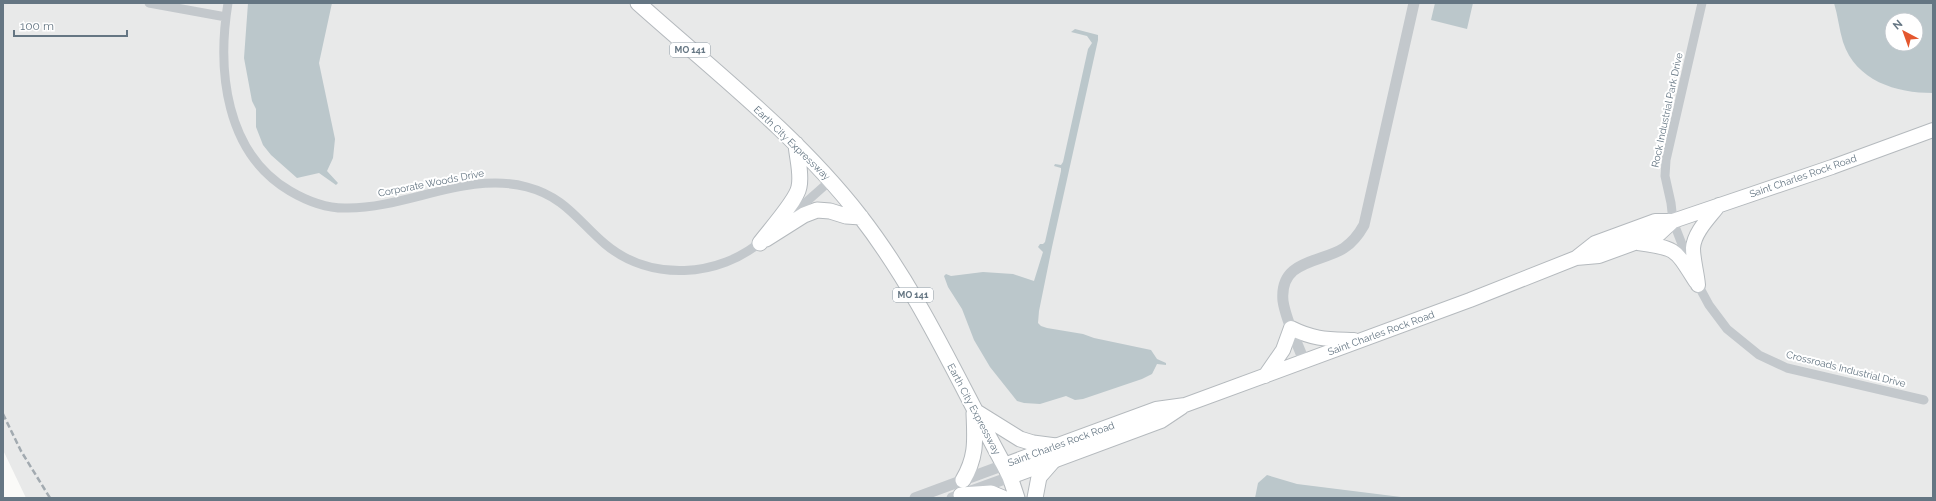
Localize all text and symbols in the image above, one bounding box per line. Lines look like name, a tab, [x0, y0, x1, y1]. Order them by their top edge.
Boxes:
scale bar	[14, 12, 127, 38]
north arrow	[1884, 12, 1924, 52]
text: N	[1890, 17, 1905, 32]
text: 100 m	[20, 19, 54, 33]
road number: MO 141	[670, 43, 710, 57]
street label: Rock Industrial Park Drive	[1649, 51, 1685, 168]
street label: Earth City Expressway	[752, 104, 833, 183]
street label: Saint Charles Rock Road	[1748, 152, 1858, 200]
street label: Corporate Woods Drive	[377, 167, 485, 199]
road number: MO 141	[893, 288, 933, 302]
street label: Saint Charles Rock Road	[1326, 309, 1436, 357]
street label: Crossroads Industrial Drive	[1785, 349, 1907, 389]
street label: Earth City Expressway	[945, 362, 1003, 457]
street label: Saint Charles Rock Road	[1006, 420, 1116, 468]

